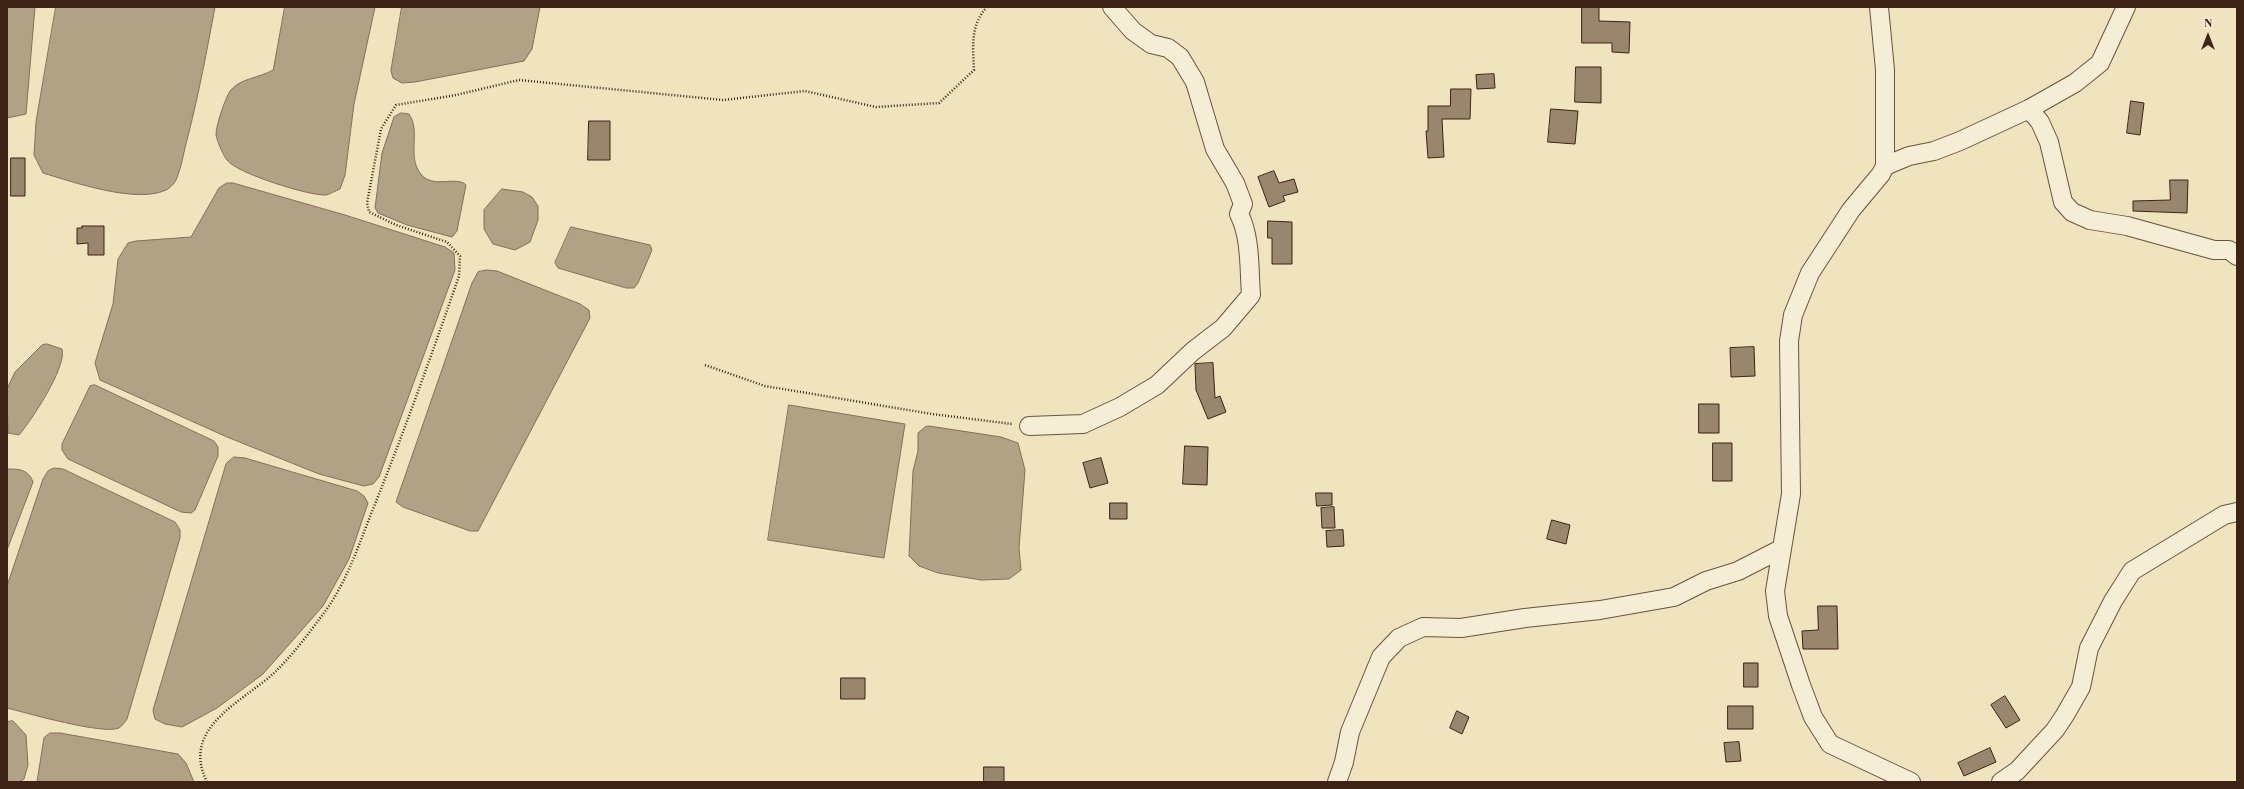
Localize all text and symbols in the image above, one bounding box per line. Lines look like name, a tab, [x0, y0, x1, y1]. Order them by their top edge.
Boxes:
north arrow	[2188, 16, 2228, 56]
text: N	[2204, 17, 2212, 31]

